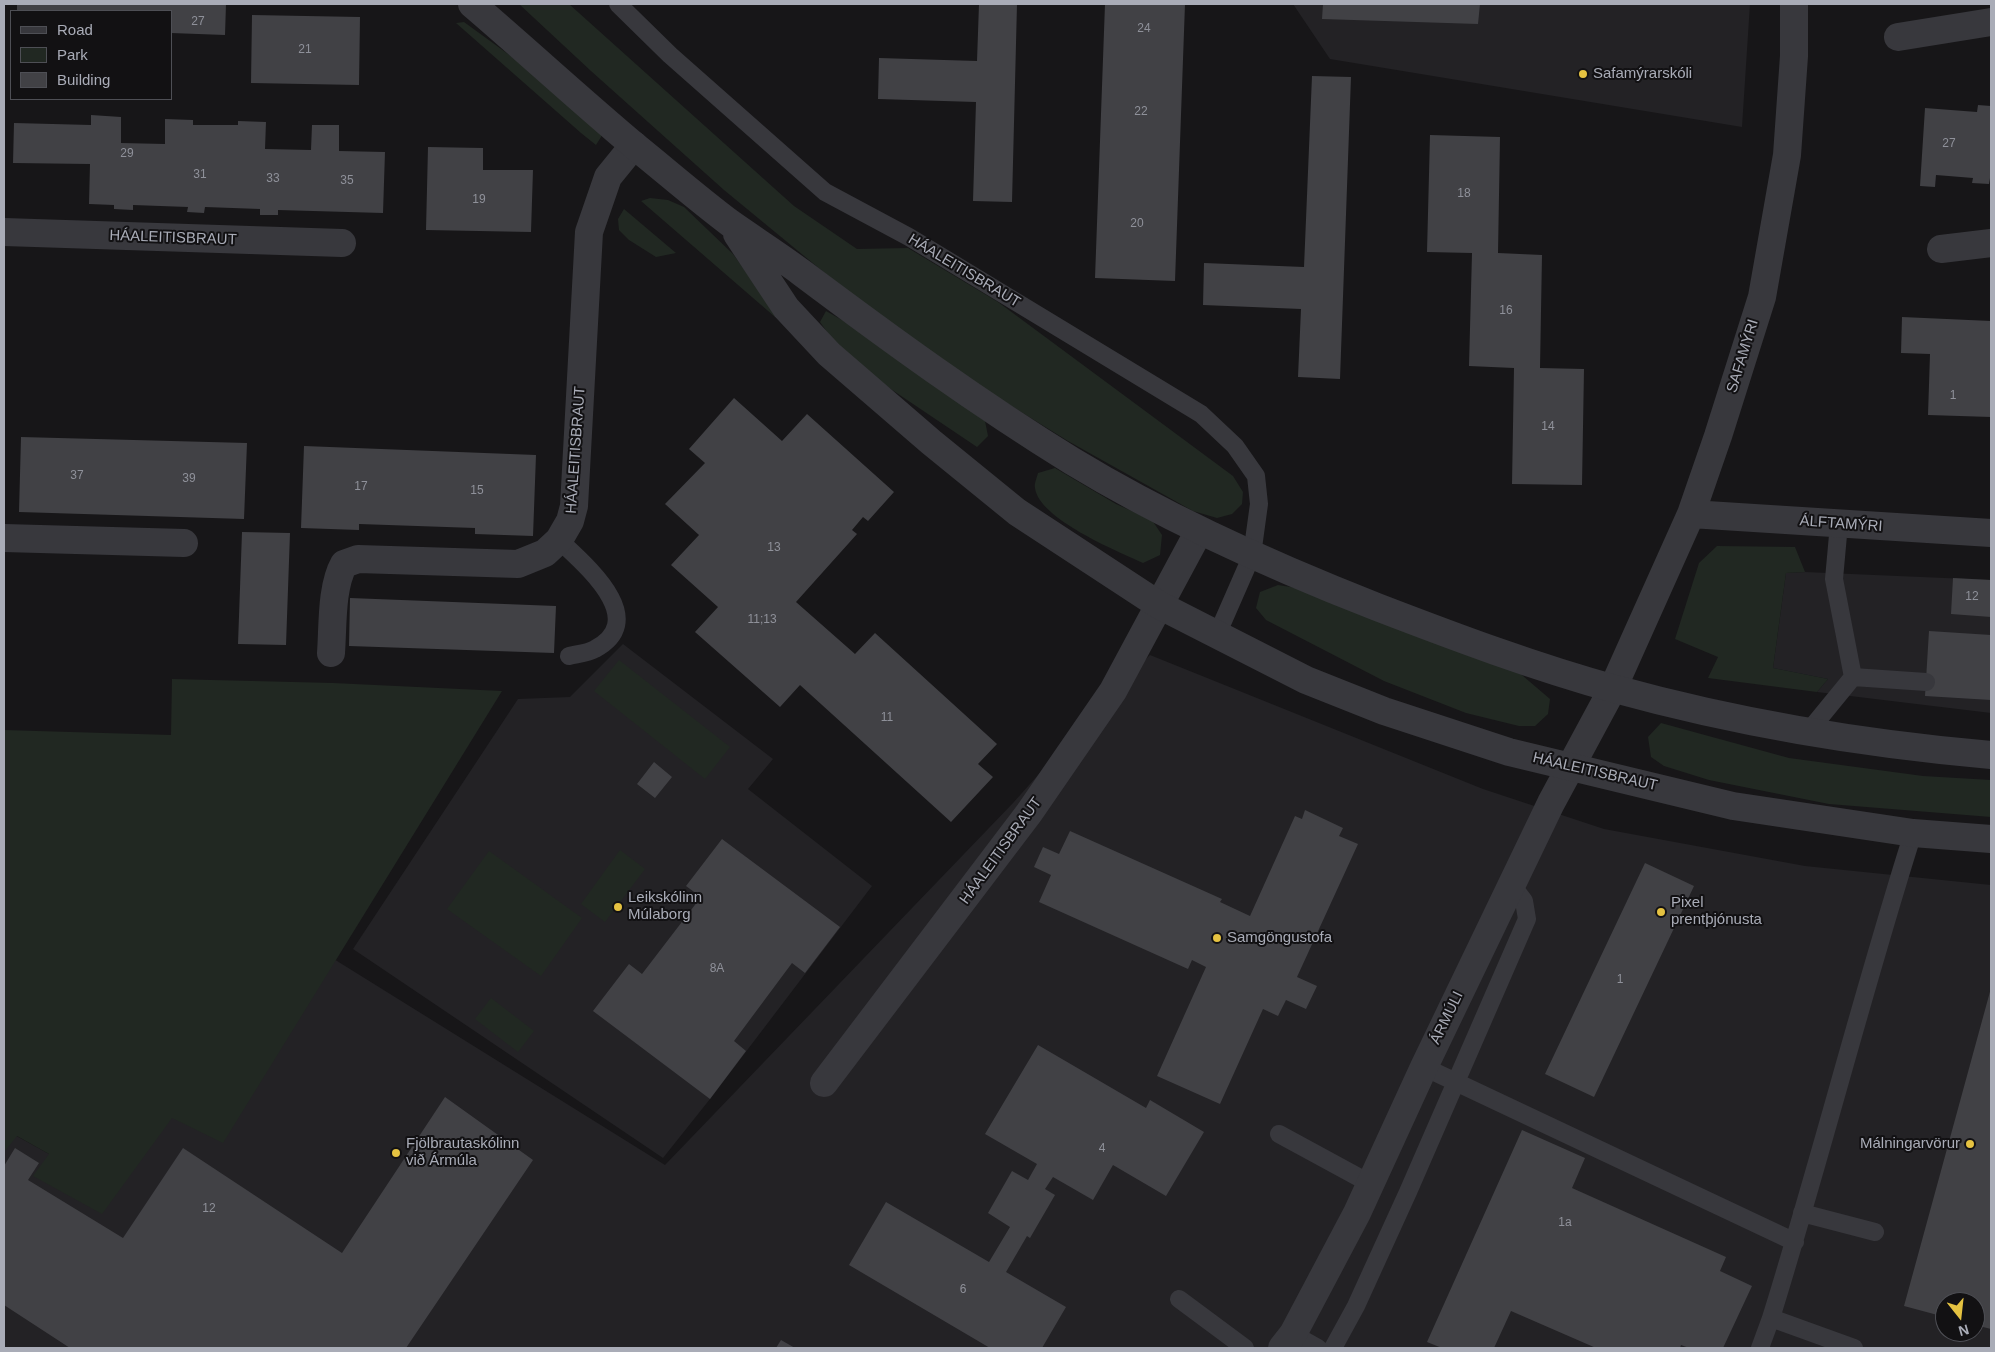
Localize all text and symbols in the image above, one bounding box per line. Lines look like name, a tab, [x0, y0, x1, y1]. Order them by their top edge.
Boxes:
legend	[10, 10, 172, 100]
house number: 27	[191, 15, 205, 29]
text: Road	[57, 21, 93, 38]
house number: 24	[1137, 22, 1151, 36]
house number: 21	[298, 43, 312, 57]
text: Park	[57, 46, 88, 63]
place label: Safamýrarskóli	[1593, 65, 1692, 83]
marker: Safamýrarskóli	[1577, 68, 1589, 80]
text: Building	[57, 71, 110, 88]
house number: 22	[1134, 105, 1148, 119]
house number: 27	[1942, 137, 1956, 151]
house number: 29	[120, 147, 134, 161]
house number: 31	[193, 168, 207, 182]
house number: 33	[266, 172, 280, 186]
house number: 35	[340, 174, 354, 188]
house number: 18	[1457, 187, 1471, 201]
house number: 19	[472, 193, 486, 207]
house number: 20	[1130, 217, 1144, 231]
street label: HÁALEITISBRAUT	[109, 227, 237, 249]
street label: HÁALEITISBRAUT	[905, 230, 1023, 312]
house number: 16	[1499, 304, 1513, 318]
street label: SAFAMÝRI	[1723, 317, 1763, 395]
street label: HÁALEITISBRAUT	[563, 386, 589, 514]
house number: 1	[1950, 389, 1956, 403]
house number: 14	[1541, 420, 1555, 434]
house number: 37	[70, 469, 84, 483]
house number: 39	[182, 472, 196, 486]
house number: 17	[354, 480, 368, 494]
house number: 15	[470, 484, 484, 498]
street label: ÁLFTAMÝRI	[1799, 512, 1883, 536]
house number: 13	[767, 541, 781, 555]
house number: 12	[1965, 590, 1979, 604]
house number: 11;13	[747, 613, 777, 627]
house number: 11	[881, 711, 893, 725]
street label: HÁALEITISBRAUT	[1531, 749, 1659, 795]
street label: HÁALEITISBRAUT	[956, 794, 1046, 908]
place label: Leikskólinn Múlaborg	[628, 889, 702, 924]
place label: Pixel prentþjónusta	[1671, 894, 1762, 929]
marker: Leikskólinn Múlaborg	[612, 901, 624, 913]
marker: Pixel prentþjónusta	[1655, 906, 1667, 918]
place label: Samgöngustofa	[1227, 929, 1332, 947]
marker: Samgöngustofa	[1211, 932, 1223, 944]
house number: 8A	[710, 962, 724, 976]
house number: 1	[1617, 973, 1623, 987]
street label: ÁRMÚLI	[1426, 989, 1468, 1047]
place label: Fjölbrautaskólinn við Ármúla	[406, 1135, 519, 1170]
place label: Málningarvörur	[1860, 1135, 1960, 1153]
marker: Málningarvörur	[1964, 1138, 1976, 1150]
house number: 4	[1099, 1142, 1105, 1156]
marker: Fjölbrautaskólinn við Ármúla	[390, 1147, 402, 1159]
house number: 12	[202, 1202, 216, 1216]
house number: 1a	[1558, 1216, 1572, 1230]
house number: 6	[960, 1283, 966, 1297]
north arrow	[1935, 1292, 1985, 1342]
text: N	[1957, 1321, 1971, 1340]

